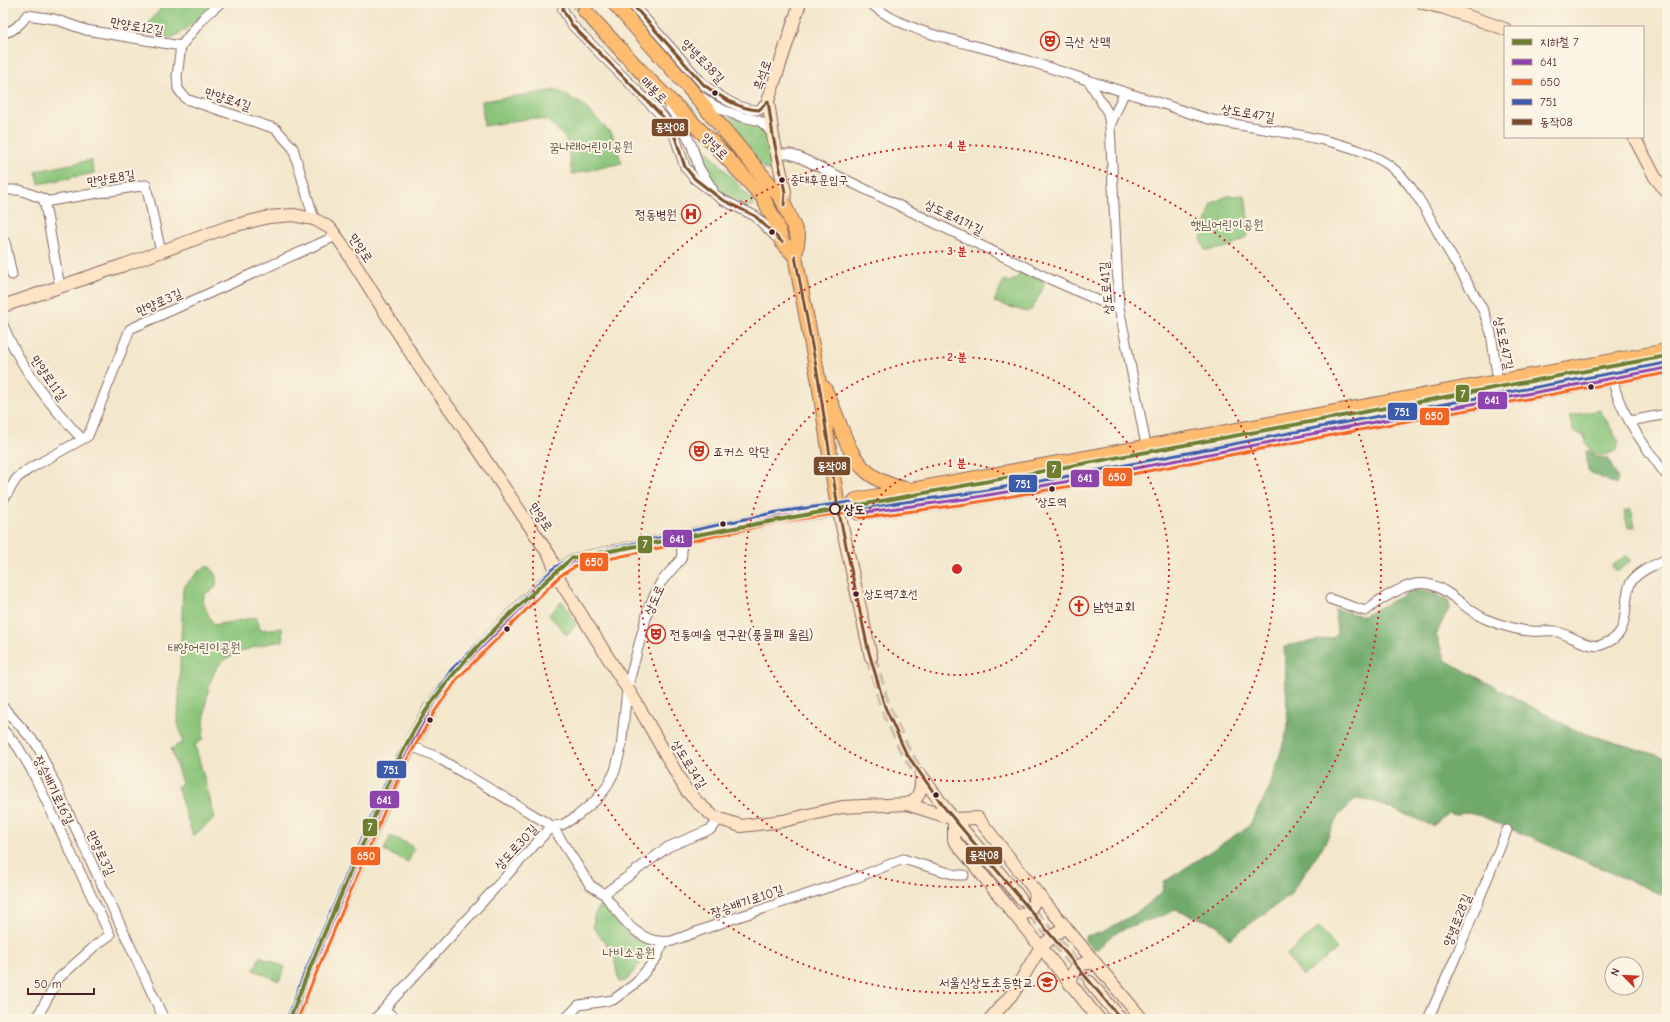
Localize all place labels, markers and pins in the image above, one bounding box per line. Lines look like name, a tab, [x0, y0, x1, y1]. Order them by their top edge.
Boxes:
theatre icon: 극산 산맥	[1039, 30, 1061, 52]
place label: 극산 산맥	[1064, 34, 1110, 49]
unlabelled marker	[710, 88, 720, 98]
place label: 중대후문입구	[790, 173, 848, 187]
marker: 중대후문입구	[777, 175, 787, 185]
hospital icon: 정동병원	[680, 203, 702, 225]
place label: 정동병원	[635, 207, 677, 222]
unlabelled marker	[767, 227, 777, 237]
unlabelled marker	[1586, 382, 1596, 392]
theatre icon: 죠커스 악단	[688, 440, 710, 462]
place label: 죠커스 악단	[713, 444, 770, 459]
marker: 상도역	[1047, 484, 1057, 494]
place label: 상도역	[1038, 495, 1067, 509]
place label: 상도	[843, 502, 865, 517]
marker: 상도	[829, 503, 841, 515]
unlabelled marker	[718, 519, 728, 529]
centre of rings	[950, 562, 964, 576]
place label: 상도역7호선	[864, 587, 918, 601]
marker: 상도역7호선	[851, 589, 861, 599]
church icon: 남현교회	[1068, 595, 1090, 617]
place label: 남현교회	[1093, 599, 1135, 614]
theatre icon: 전통예술 연구완(풍물패 울림)	[645, 623, 667, 645]
unlabelled marker	[502, 624, 512, 634]
place label: 전통예술 연구완(풍물패 울림)	[670, 627, 813, 642]
unlabelled marker	[425, 715, 435, 725]
unlabelled marker	[931, 790, 941, 800]
school or university icon: 서울신상도초등학교	[1036, 971, 1058, 993]
place label: 서울신상도초등학교	[939, 975, 1033, 990]

